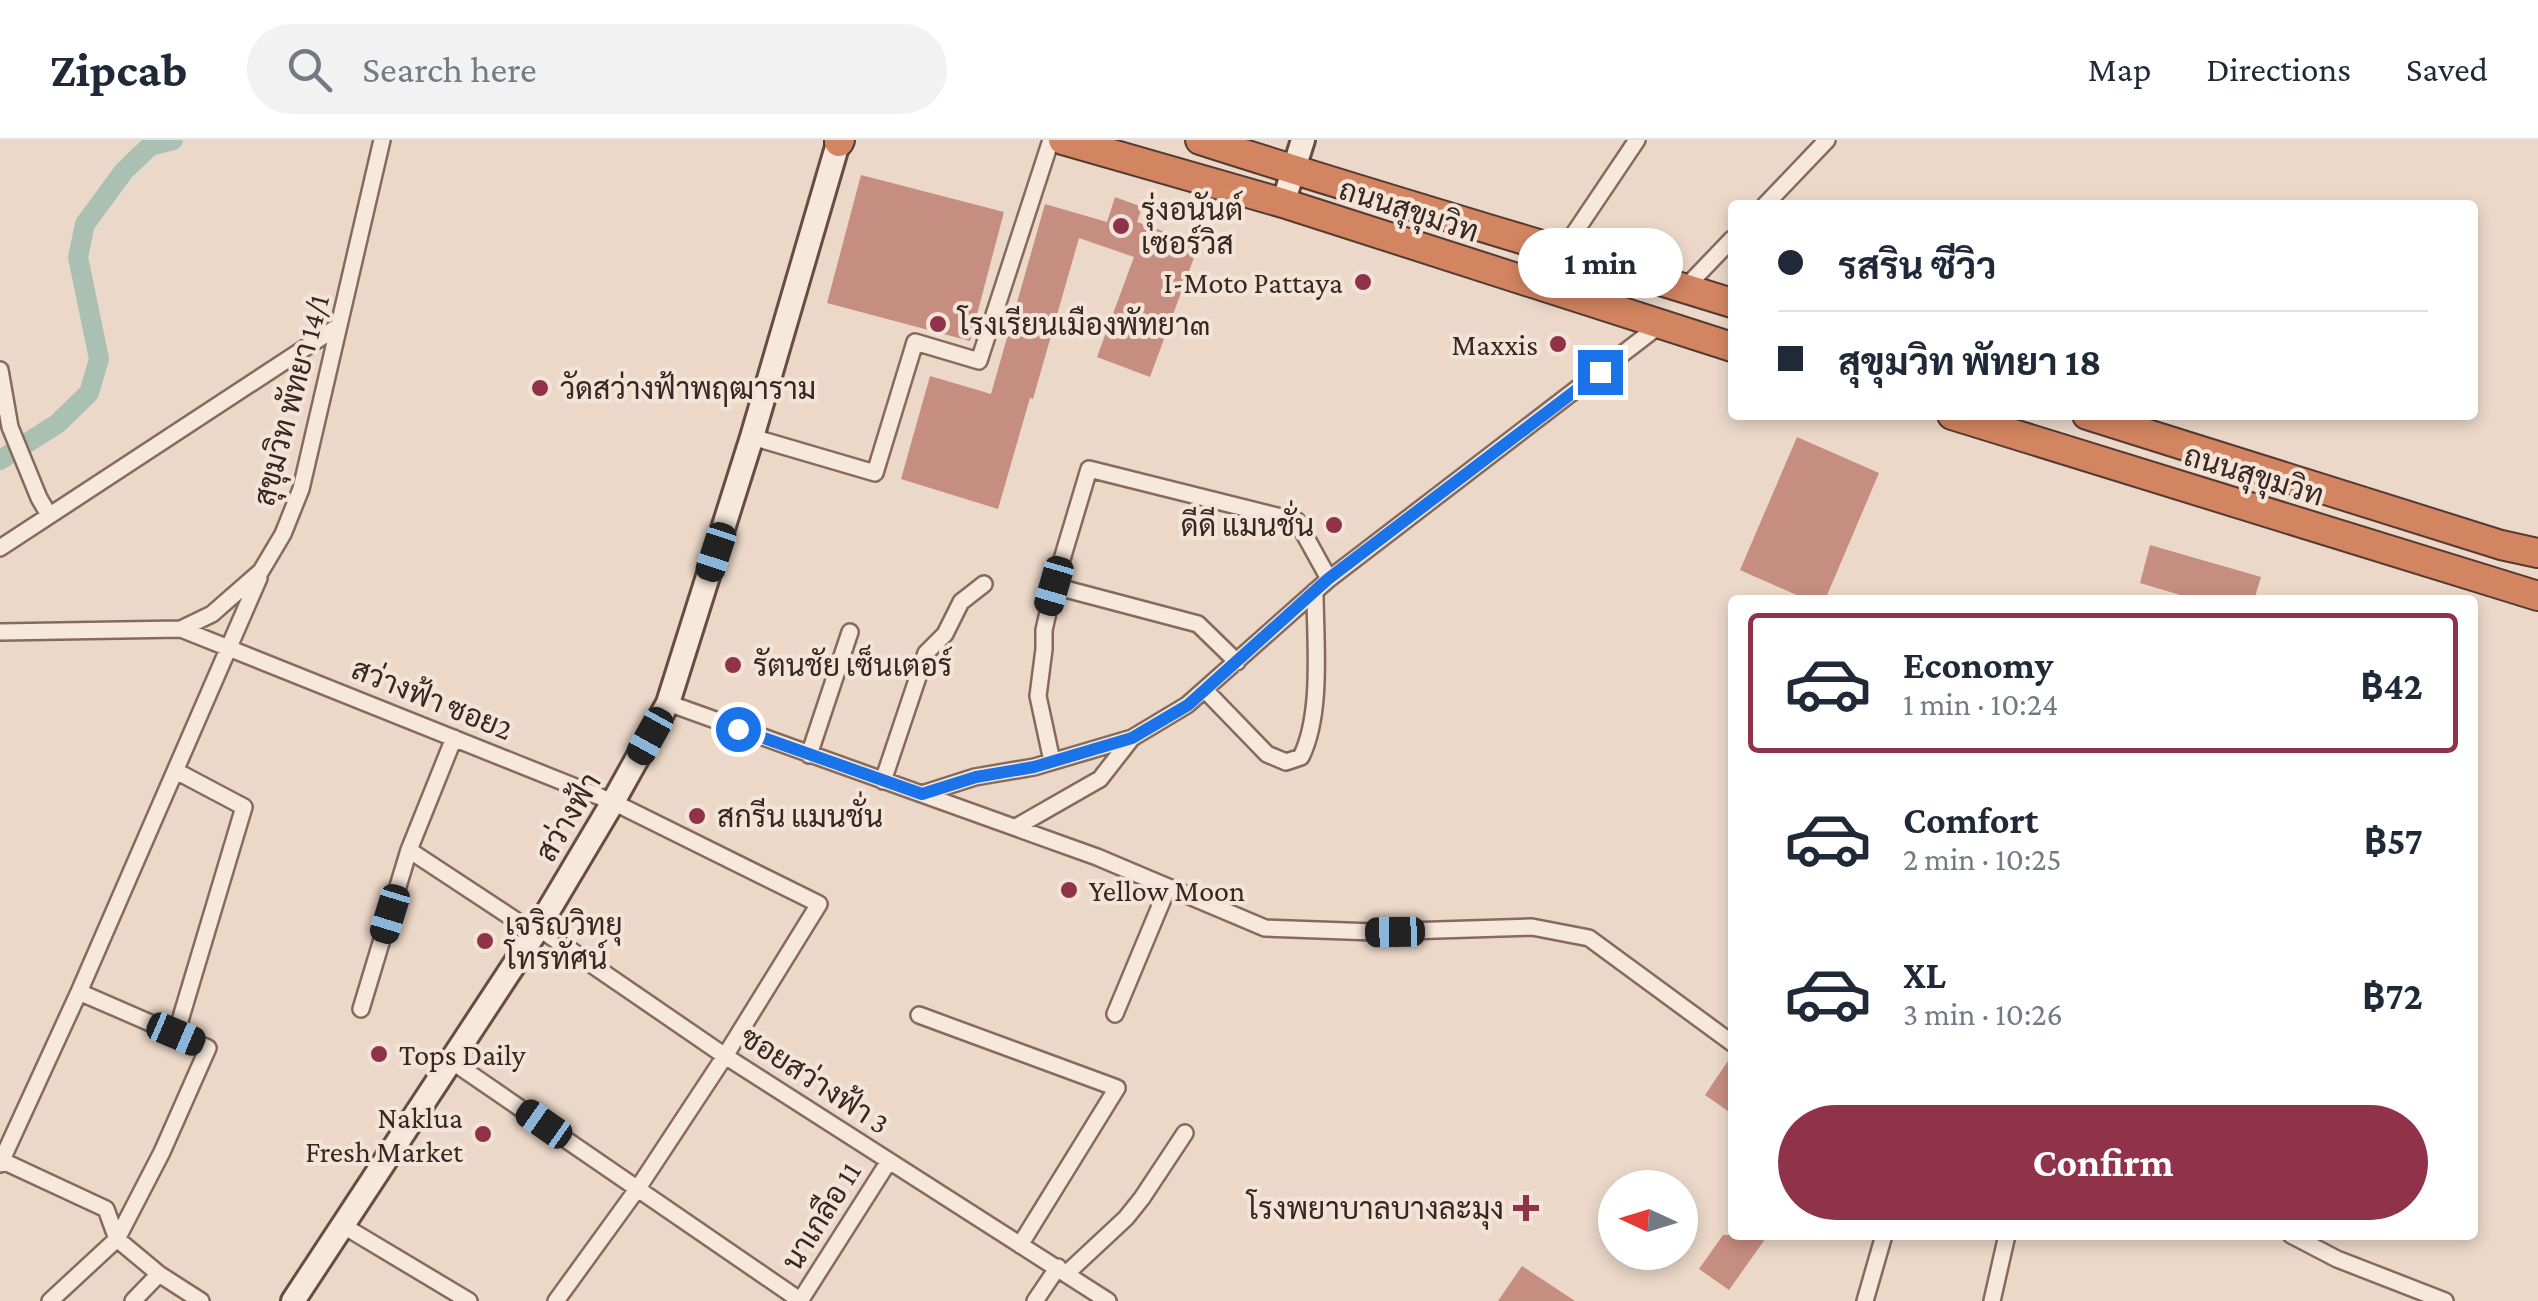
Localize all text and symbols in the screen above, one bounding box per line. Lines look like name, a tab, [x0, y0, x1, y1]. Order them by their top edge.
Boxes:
search box	[247, 24, 947, 114]
icon: search	[282, 42, 337, 97]
text: Zipcab	[50, 43, 187, 96]
text: Search here	[362, 48, 537, 90]
text: Map	[2088, 50, 2151, 89]
text: Directions	[2206, 50, 2351, 89]
text: Saved	[2406, 50, 2488, 89]
street label: ถนนสุขุมวิท	[1334, 172, 1483, 253]
place label: รุ่งอนันต์ เซอร์วิส	[1141, 190, 1243, 260]
marker: รุ่งอนันต์ เซอร์วิส	[1110, 215, 1132, 237]
callout: 1 min	[1518, 227, 1682, 297]
text: 1 min	[1564, 245, 1637, 281]
text: รสริน ซีวิว	[1838, 245, 1997, 287]
place label: I-Moto Pattaya	[1163, 266, 1343, 300]
marker: I-Moto Pattaya	[1352, 271, 1374, 293]
street label: สุขุมวิท พัทยา 14/1	[245, 290, 340, 511]
place label: โรงเรียนเมืองพัทยา๓	[956, 305, 1210, 341]
marker: โรงเรียนเมืองพัทยา๓	[927, 313, 949, 335]
place label: Maxxis	[1451, 328, 1538, 361]
marker: Maxxis	[1547, 333, 1569, 355]
text: สุขุมวิท พัทยา 18	[1838, 341, 2101, 383]
route end	[1578, 350, 1623, 395]
place label: วัดสว่างฟ้าพฤฒาราม	[560, 370, 816, 407]
marker: วัดสว่างฟ้าพฤฒาราม	[529, 377, 551, 399]
street label: ถนนสุขุมวิท	[2179, 438, 2328, 517]
place label: ดีดี แมนชั่น	[1181, 500, 1314, 542]
marker: ดีดี แมนชั่น	[1323, 514, 1345, 536]
car	[692, 519, 740, 585]
car	[1031, 553, 1077, 619]
icon: car	[1783, 638, 1873, 728]
place label: รัตนชัย เซ็นเตอร์	[753, 644, 952, 682]
text: Economy	[1903, 644, 2053, 686]
street label: สว่างฟ้า ซอย2	[347, 650, 518, 746]
marker: รัตนชัย เซ็นเตอร์	[722, 654, 744, 676]
text: ฿42	[2361, 665, 2423, 707]
text: 1 min · 10:24	[1903, 686, 2058, 722]
car	[622, 702, 678, 770]
route start	[716, 707, 761, 752]
street label: สว่างฟ้า	[527, 766, 607, 867]
place label: สกรีน แมนชั่น	[717, 791, 883, 833]
icon: car	[1783, 793, 1873, 883]
text: Comfort	[1903, 799, 2039, 841]
marker: สกรีน แมนชั่น	[686, 805, 708, 827]
text: ฿57	[2364, 820, 2423, 862]
text: 2 min · 10:25	[1903, 841, 2062, 877]
place label: Yellow Moon	[1089, 874, 1245, 907]
marker: Yellow Moon	[1058, 879, 1080, 901]
car	[367, 881, 413, 947]
place label: เจริญวิทยุ โทรทัศน์	[503, 908, 623, 975]
car	[1365, 916, 1425, 948]
marker: เจริญวิทยุ โทรทัศน์	[474, 930, 496, 952]
icon: car	[1783, 948, 1873, 1038]
text: XL	[1903, 954, 1946, 996]
text: ฿72	[2362, 975, 2423, 1017]
text: 3 min · 10:26	[1903, 996, 2063, 1032]
car	[143, 1008, 209, 1060]
street label: ซอยสว่างฟ้า 3	[735, 1018, 896, 1140]
place label: Tops Daily	[399, 1038, 526, 1072]
marker: Tops Daily	[368, 1043, 390, 1065]
car	[511, 1095, 577, 1153]
place label: Naklua Fresh Market	[305, 1101, 464, 1168]
button: Confirm	[1778, 1105, 2428, 1220]
marker: Naklua Fresh Market	[472, 1123, 494, 1145]
street label: นาเกลือ 11	[773, 1155, 867, 1276]
north arrow	[1598, 1170, 1698, 1270]
map controls	[1598, 1170, 1698, 1270]
place label: โรงพยาบาลบางละมุง	[1245, 1189, 1504, 1230]
marker: โรงพยาบาลบางละมุง	[1513, 1195, 1539, 1221]

